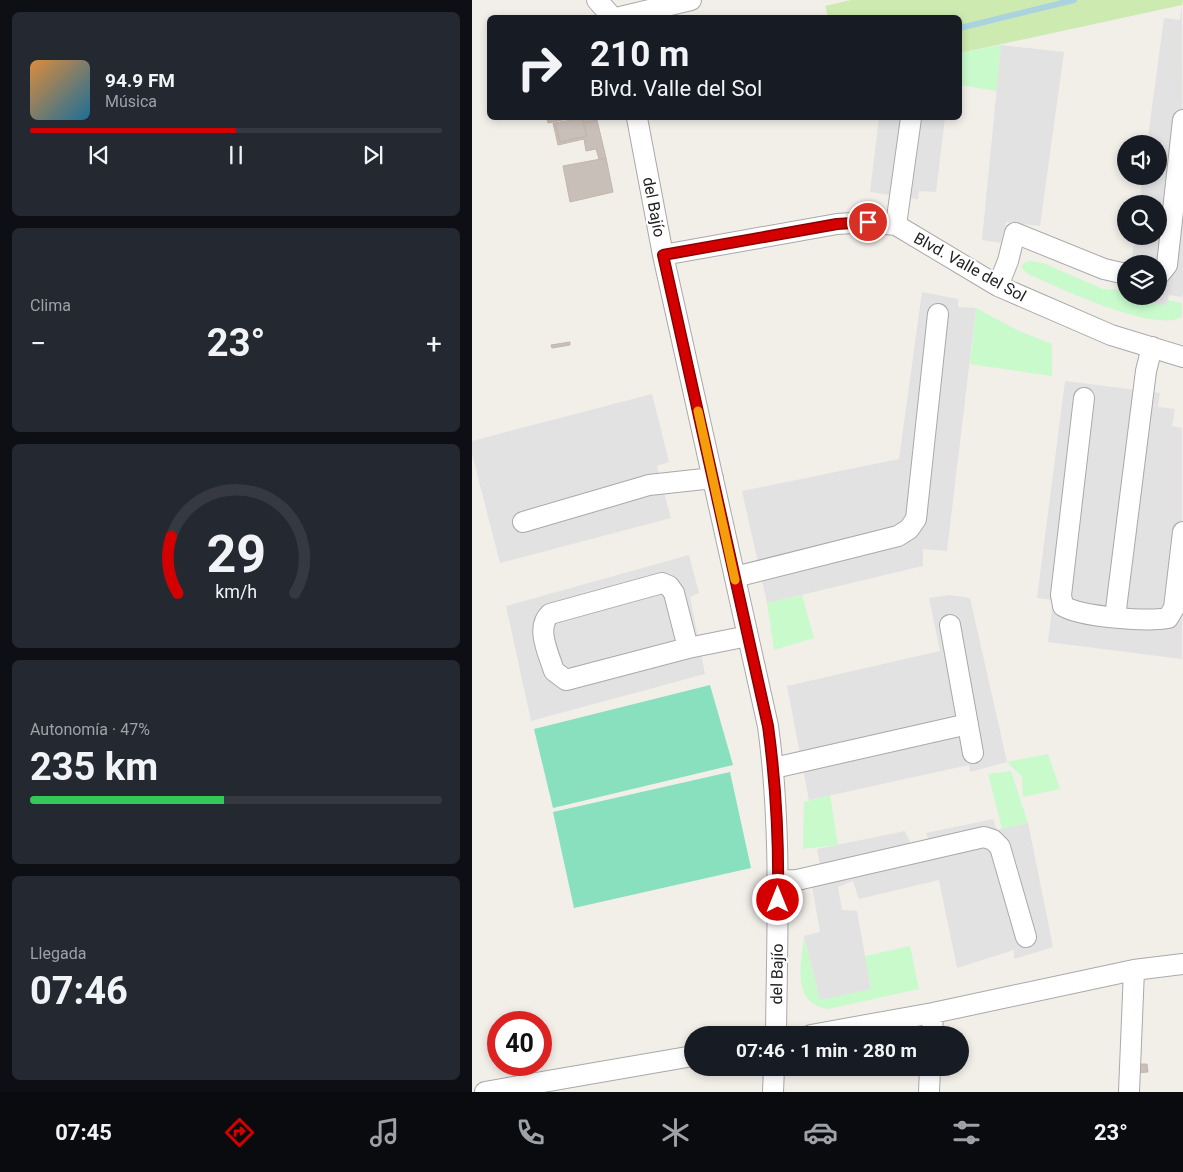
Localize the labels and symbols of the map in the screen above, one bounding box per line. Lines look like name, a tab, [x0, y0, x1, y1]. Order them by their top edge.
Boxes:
street label: del Bajío	[639, 175, 669, 239]
pin	[847, 201, 889, 243]
street label: Blvd. Valle del Sol	[911, 228, 1029, 306]
position arrow	[751, 873, 803, 925]
street label: del Bajío	[767, 943, 787, 1005]
speed limit sign: 40	[487, 1011, 552, 1076]

